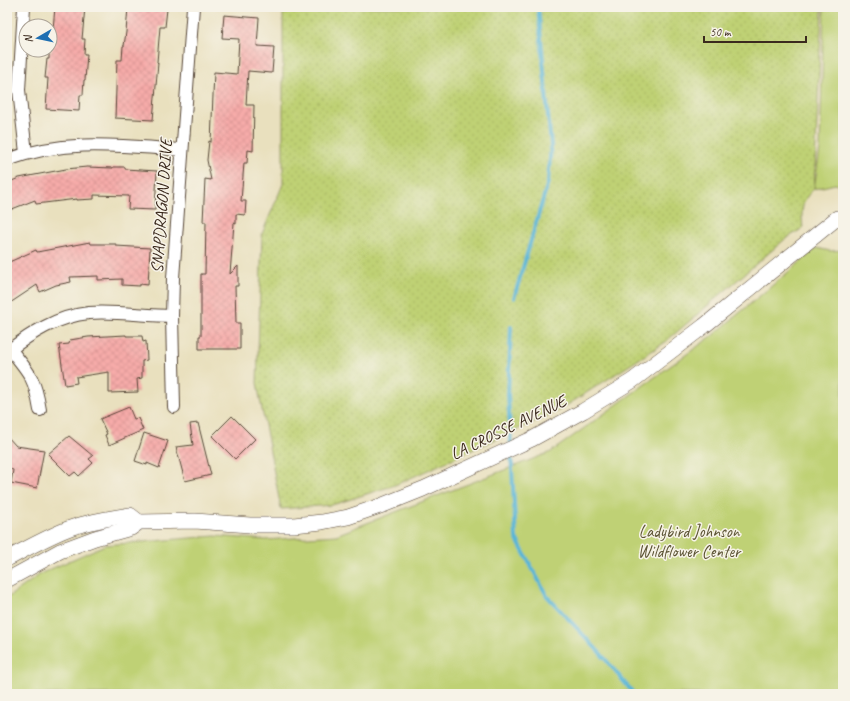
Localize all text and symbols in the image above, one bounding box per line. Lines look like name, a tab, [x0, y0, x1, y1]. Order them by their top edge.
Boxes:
north arrow	[18, 18, 58, 58]
scale bar	[704, 18, 806, 44]
text: 50 m	[710, 24, 732, 40]
text: N	[20, 33, 36, 44]
street label: SNAPDRAGON DRIVE	[146, 136, 177, 274]
street label: LA CROSSE AVENUE	[447, 389, 571, 465]
park label: Ladybird Johnson Wildflower Center	[638, 521, 742, 562]

